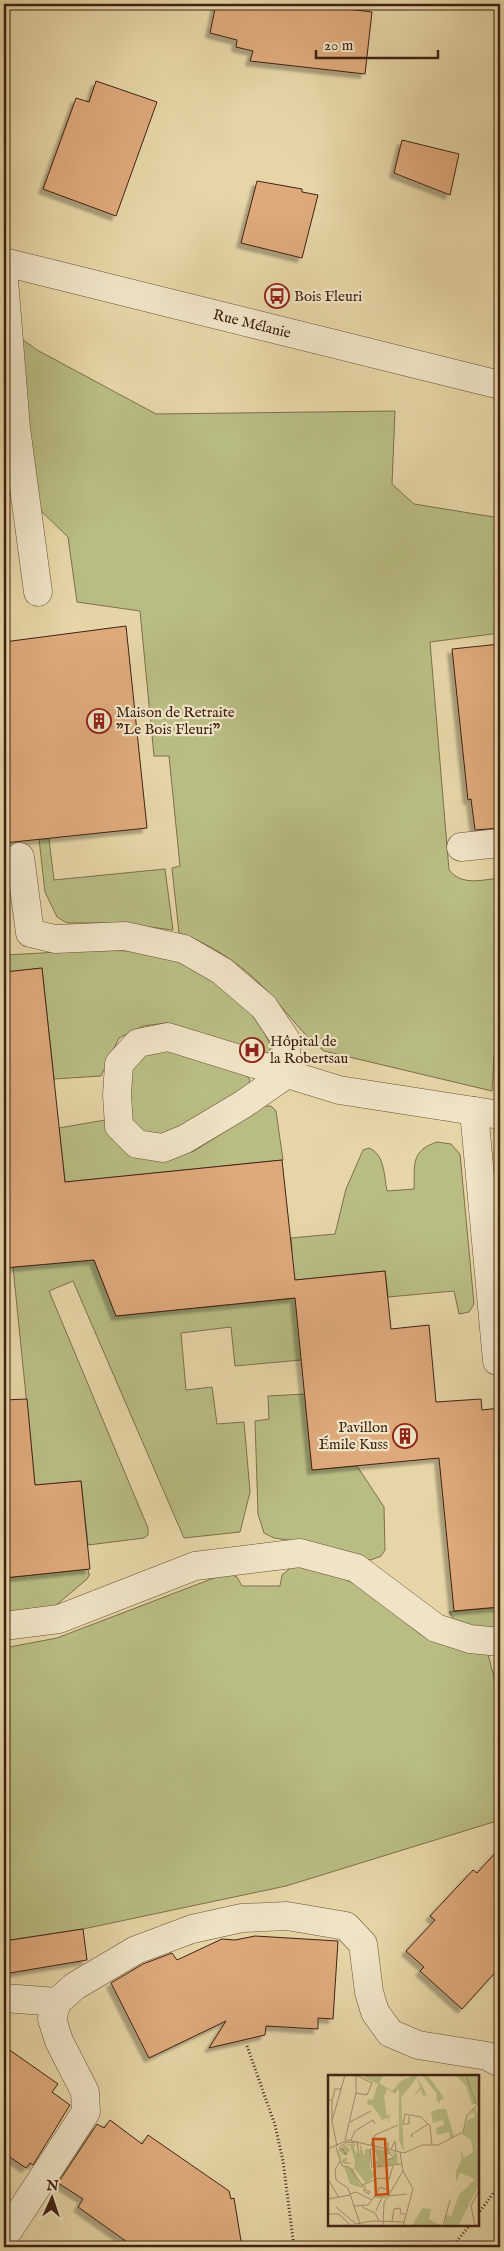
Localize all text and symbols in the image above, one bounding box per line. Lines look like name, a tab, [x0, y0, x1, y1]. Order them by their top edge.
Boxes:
scale bar	[316, 28, 439, 60]
text: 20 m	[324, 36, 354, 55]
bus stop icon: Bois Fleuri	[264, 283, 290, 309]
place label: Bois Fleuri	[294, 287, 362, 306]
street label: Rue Mélanie	[211, 305, 293, 343]
place label: Maison de Retraite "Le Bois Fleuri"	[116, 703, 235, 739]
building icon: Maison de Retraite "Le Bois Fleuri"	[86, 708, 112, 734]
place label: Hôpital de la Robertsau	[270, 1032, 349, 1068]
hospital icon: Hôpital de la Robertsau	[239, 1037, 265, 1063]
place label: Pavillon Émile Kuss	[319, 1418, 388, 1454]
building icon: Pavillon Émile Kuss	[392, 1423, 418, 1449]
inset map	[328, 2075, 479, 2226]
north arrow	[28, 2174, 78, 2224]
text: N	[45, 2177, 59, 2195]

